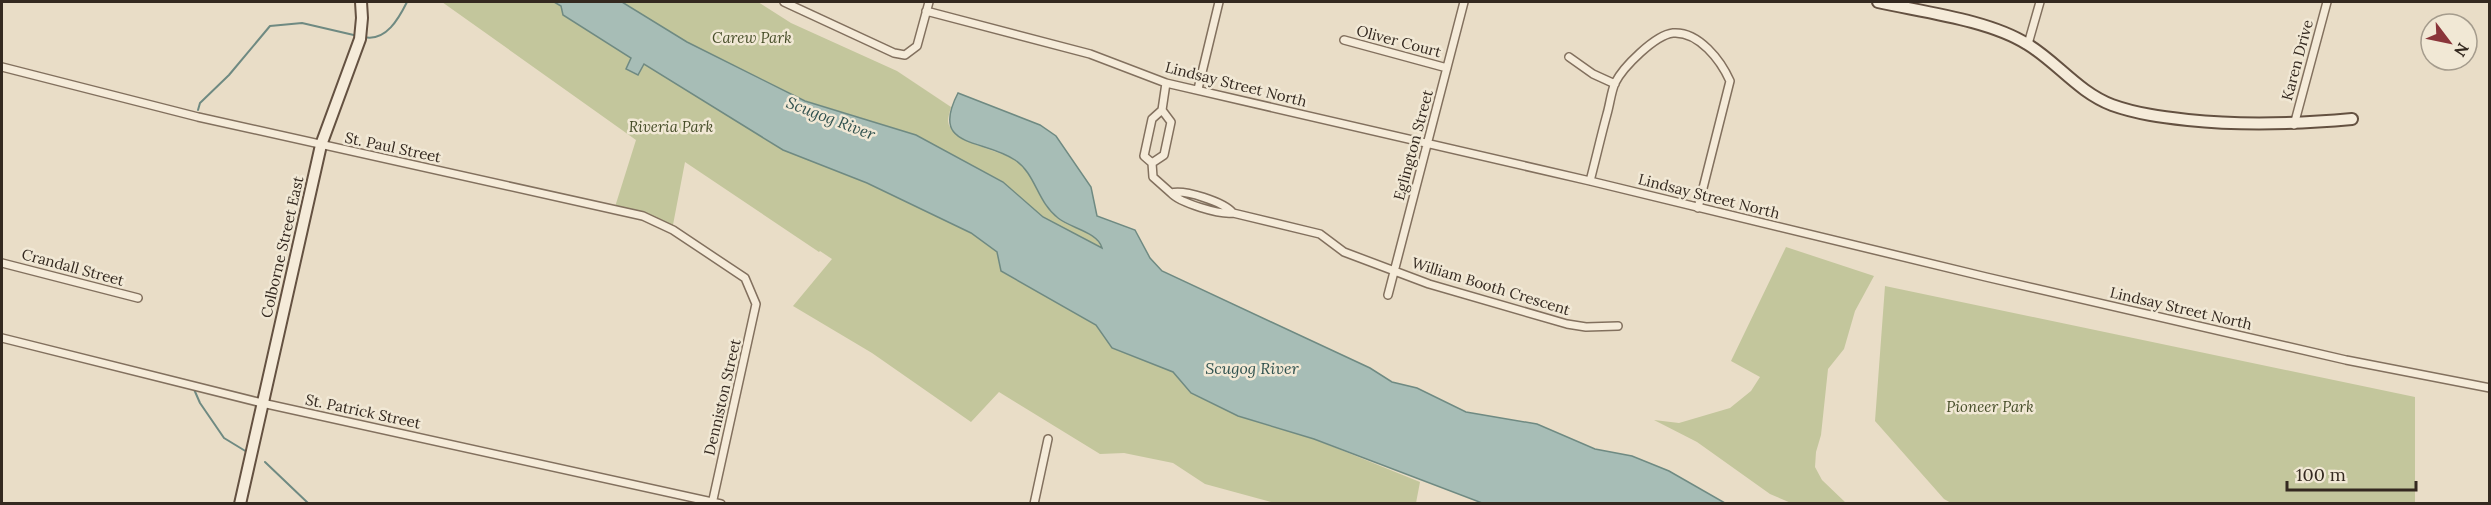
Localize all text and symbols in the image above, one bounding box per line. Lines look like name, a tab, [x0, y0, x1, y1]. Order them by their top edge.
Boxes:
north arrow	[2419, 12, 2479, 72]
street label: Karen Drive	[2277, 17, 2317, 103]
street label: Oliver Court	[1355, 21, 1444, 61]
park label: Carew Park	[712, 28, 792, 47]
text: N	[2450, 39, 2473, 60]
street label: Lindsay Street North	[1163, 57, 1309, 111]
street label: Eglington Street	[1389, 87, 1437, 202]
water label: Scugog River	[784, 92, 879, 144]
park label: Riveria Park	[629, 117, 713, 136]
street label: St. Paul Street	[343, 128, 443, 167]
street label: Lindsay Street North	[1636, 169, 1782, 223]
street label: Colborne Street East	[256, 174, 308, 320]
street label: Crandall Street	[20, 244, 126, 290]
street label: William Booth Crescent	[1409, 253, 1573, 319]
street label: Lindsay Street North	[2108, 282, 2254, 334]
street label: Denniston Street	[699, 337, 745, 457]
water label: Scugog River	[1205, 358, 1300, 378]
street label: St. Patrick Street	[304, 389, 423, 433]
park label: Pioneer Park	[1946, 397, 2034, 416]
scale bar	[2287, 454, 2416, 492]
text: 100 m	[2296, 463, 2346, 486]

